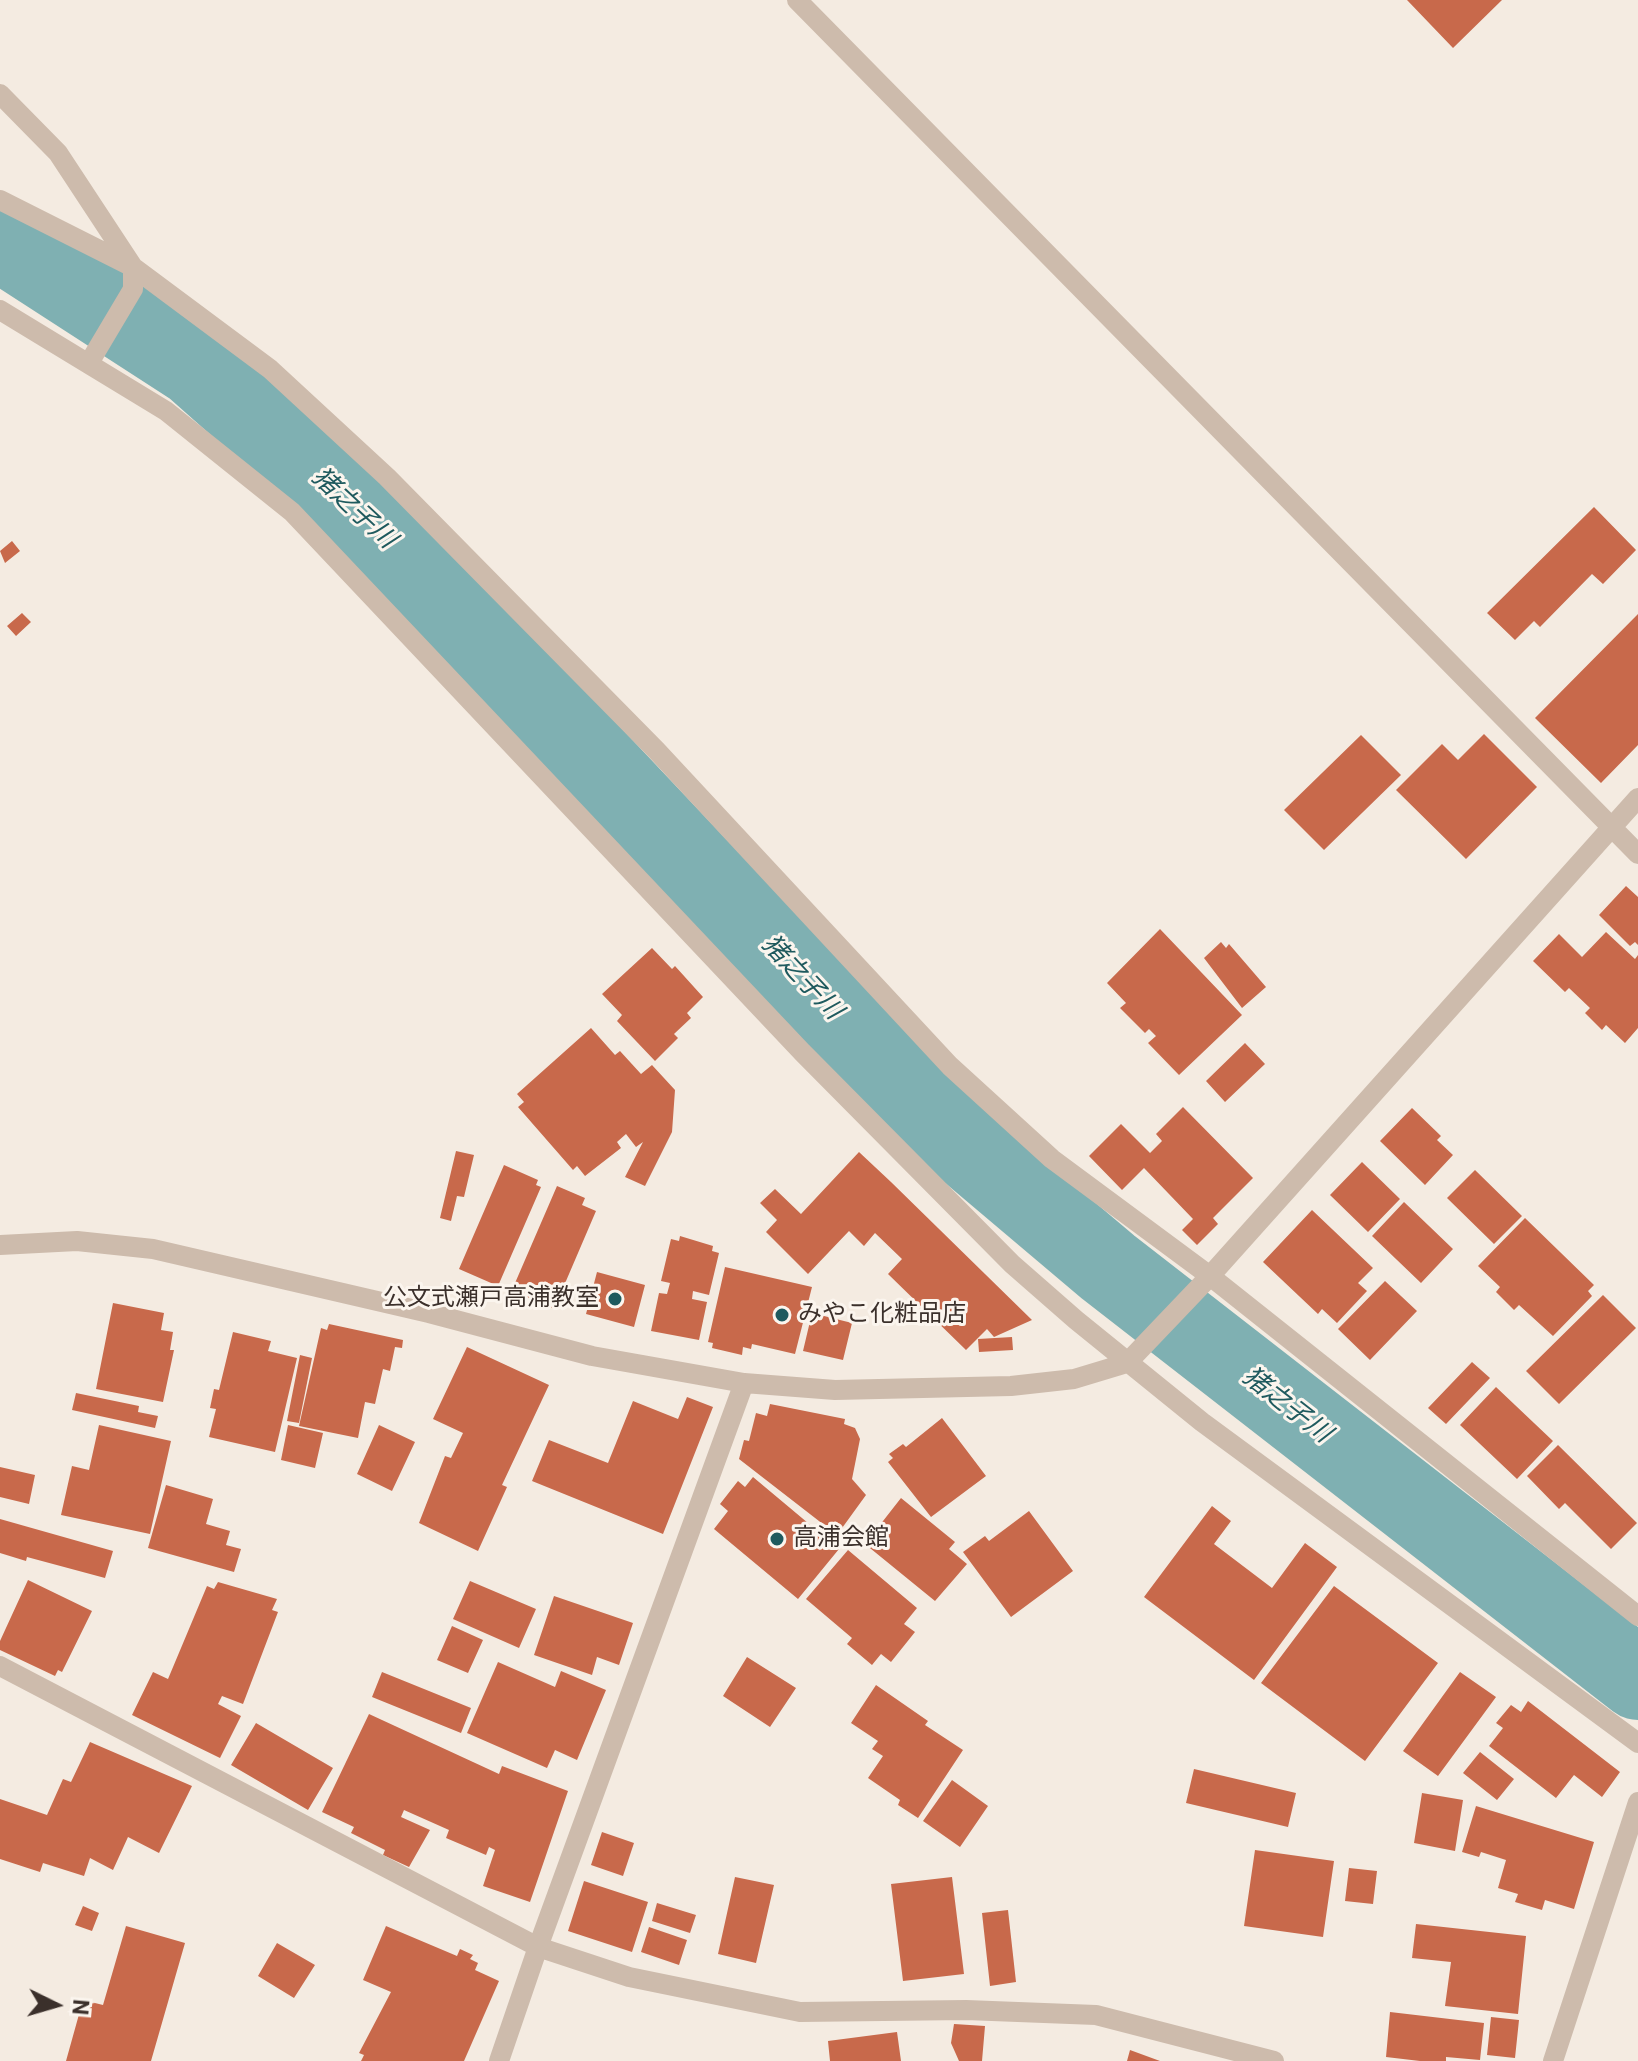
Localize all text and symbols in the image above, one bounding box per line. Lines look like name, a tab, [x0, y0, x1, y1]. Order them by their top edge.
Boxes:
water label: 猪之子川	[304, 462, 402, 556]
water label: 猪之子川	[754, 929, 848, 1027]
place label: 公文式瀬戸高浦教室	[383, 1285, 599, 1313]
marker: 公文式瀬戸高浦教室	[606, 1290, 624, 1308]
place label: みやこ化粧品店	[798, 1301, 966, 1329]
marker: みやこ化粧品店	[773, 1306, 791, 1324]
water label: 猪之子川	[1235, 1362, 1337, 1450]
place label: 高浦会館	[793, 1525, 889, 1553]
marker: 高浦会館	[768, 1530, 786, 1548]
north arrow	[16, 1965, 96, 2045]
text: N	[67, 1998, 94, 2016]

